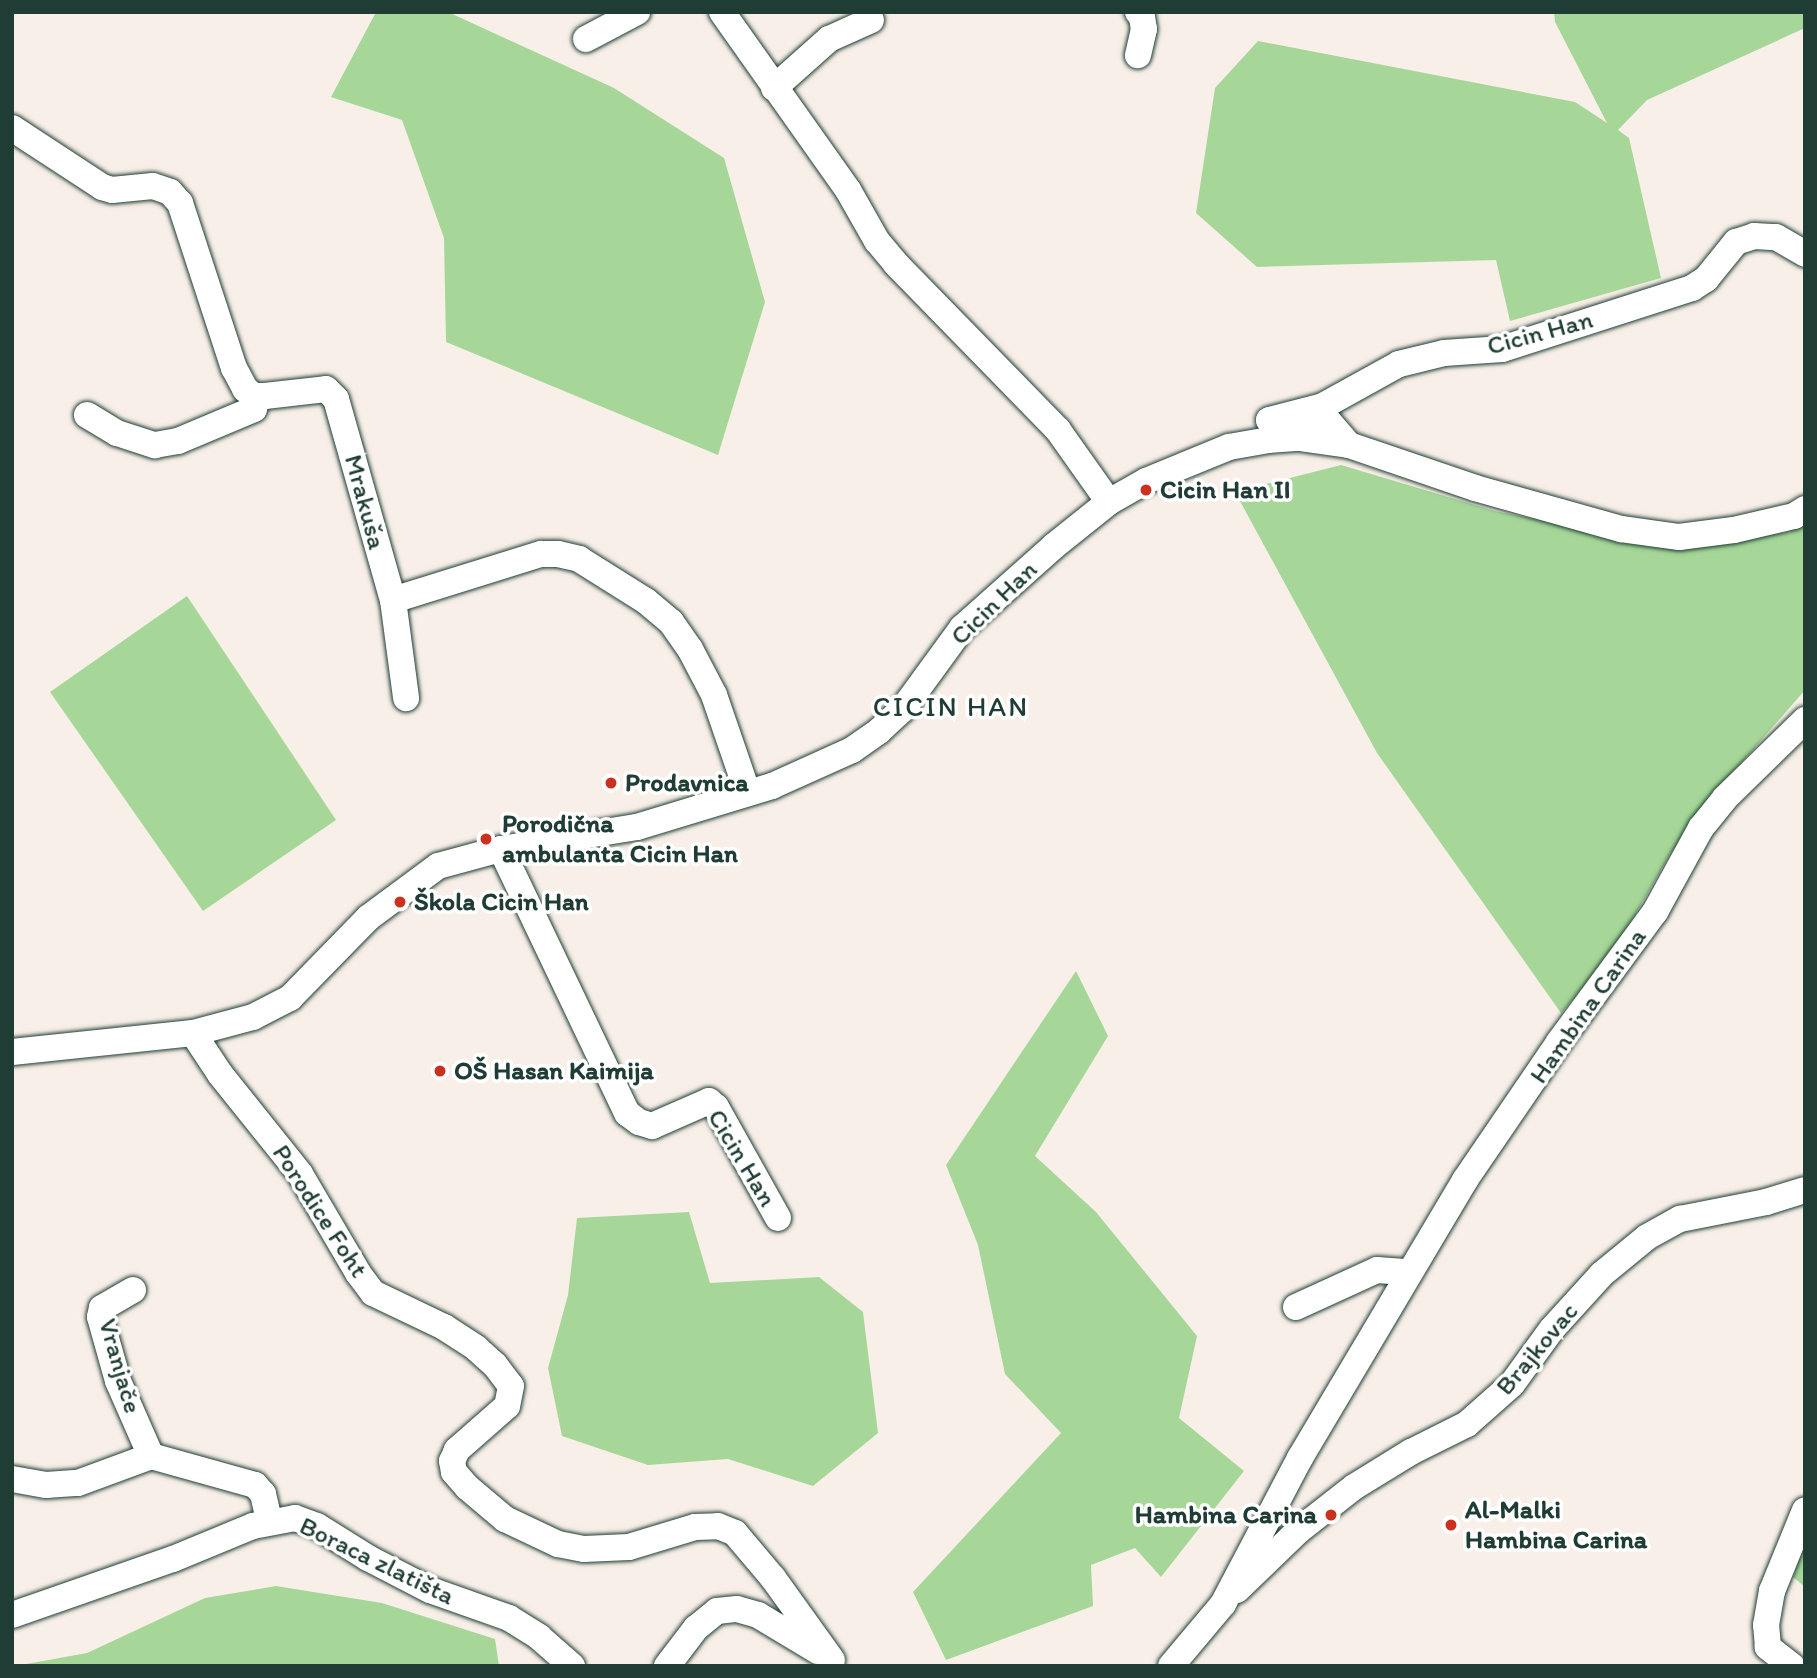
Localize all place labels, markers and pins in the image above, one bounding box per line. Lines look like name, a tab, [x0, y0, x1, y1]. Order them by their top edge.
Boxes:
place label: Cicin Han II	[1160, 474, 1290, 506]
marker: Cicin Han II	[1138, 482, 1154, 498]
place label: Prodavnica	[625, 767, 749, 799]
marker: Prodavnica	[603, 775, 619, 791]
place label: Porodična ambulanta Cicin Han	[502, 808, 738, 870]
marker: Porodična ambulanta Cicin Han	[476, 829, 496, 849]
place label: Škola Cicin Han	[414, 886, 589, 918]
marker: Škola Cicin Han	[392, 894, 408, 910]
place label: OŠ Hasan Kaimija	[454, 1055, 654, 1087]
marker: OŠ Hasan Kaimija	[432, 1063, 448, 1079]
place label: Al-Malki Hambina Carina	[1465, 1494, 1647, 1556]
place label: Hambina Carina	[1135, 1499, 1317, 1531]
marker: Hambina Carina	[1323, 1507, 1339, 1523]
marker: Al-Malki Hambina Carina	[1443, 1517, 1459, 1533]

